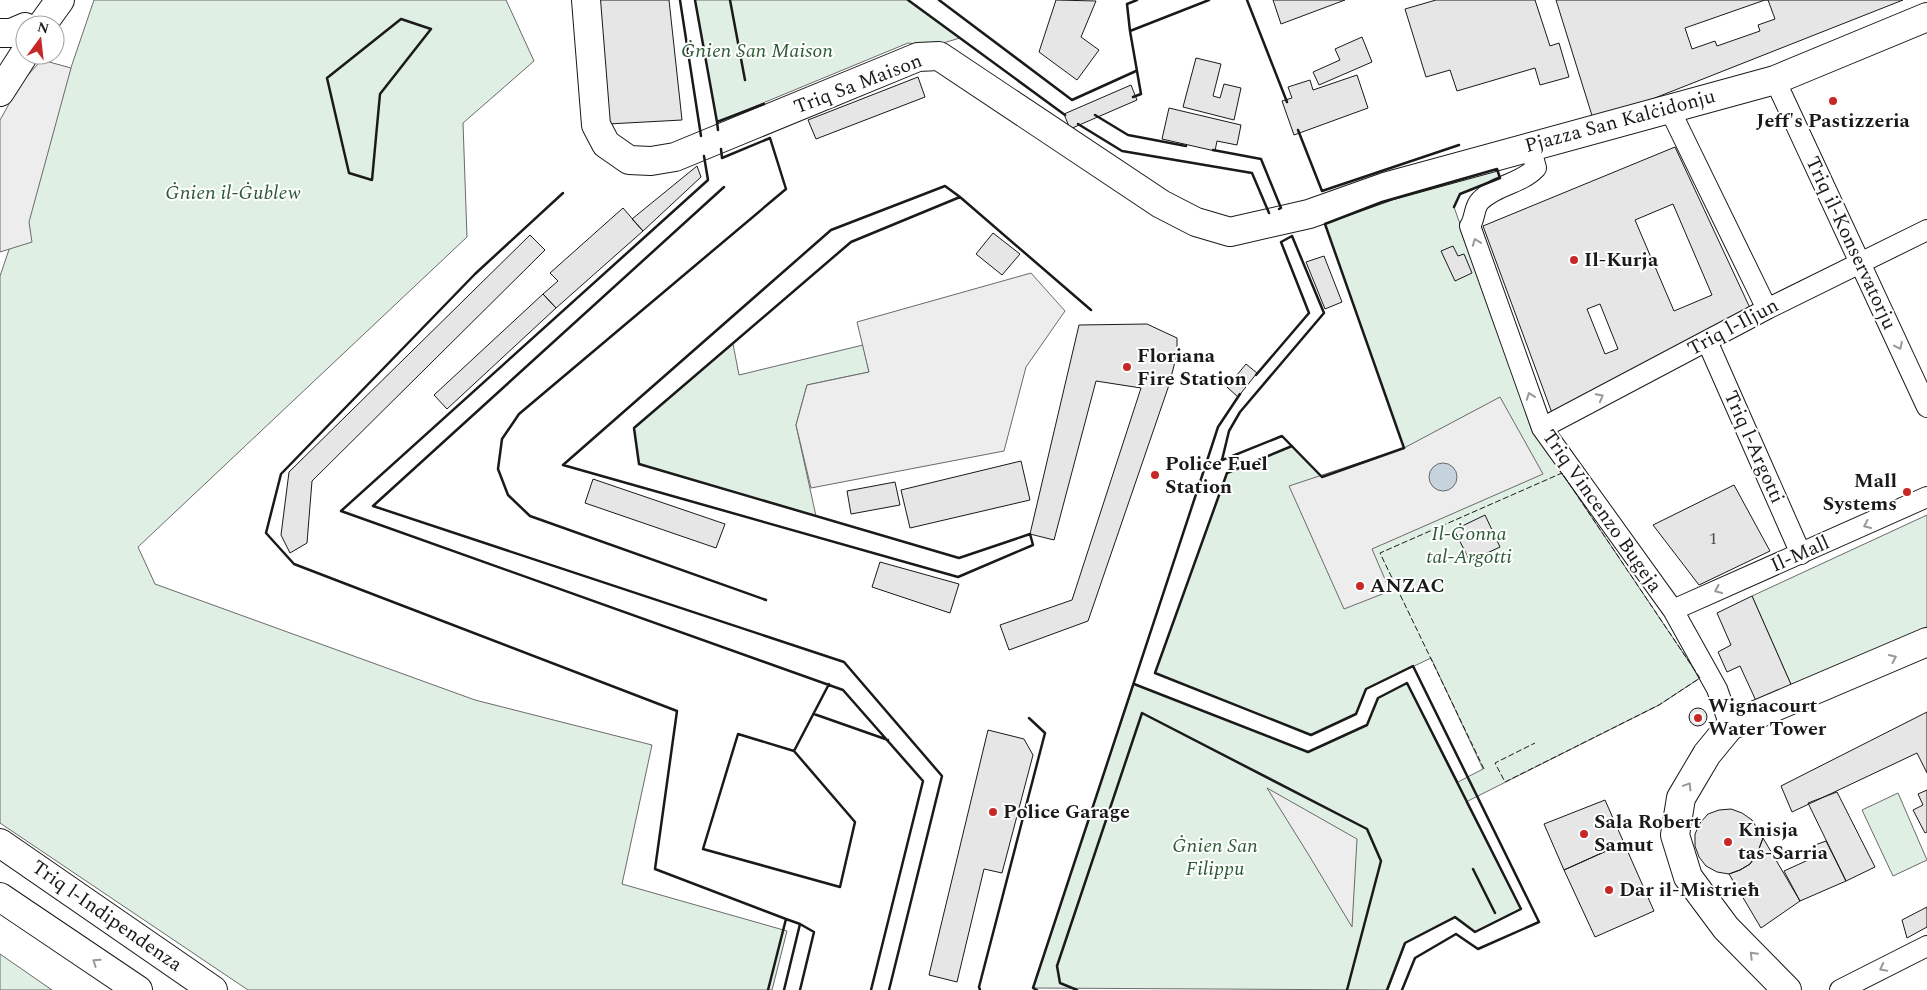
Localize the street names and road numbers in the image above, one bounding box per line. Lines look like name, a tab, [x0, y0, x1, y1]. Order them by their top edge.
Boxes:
street label: Triq Sa Maison	[789, 46, 927, 122]
street label: Pjazza San Kalċidonju	[1521, 81, 1719, 161]
street label: Triq il-Konservatorju	[1798, 151, 1904, 335]
street label: Triq l-Iljun	[1682, 290, 1784, 364]
street label: Triq l-Argotti	[1716, 386, 1792, 508]
street label: Triq Vincenzo Bugeja	[1534, 423, 1670, 599]
street label: Il-Mall	[1766, 528, 1834, 580]
street label: Triq l-Indipendenza	[25, 853, 189, 979]

